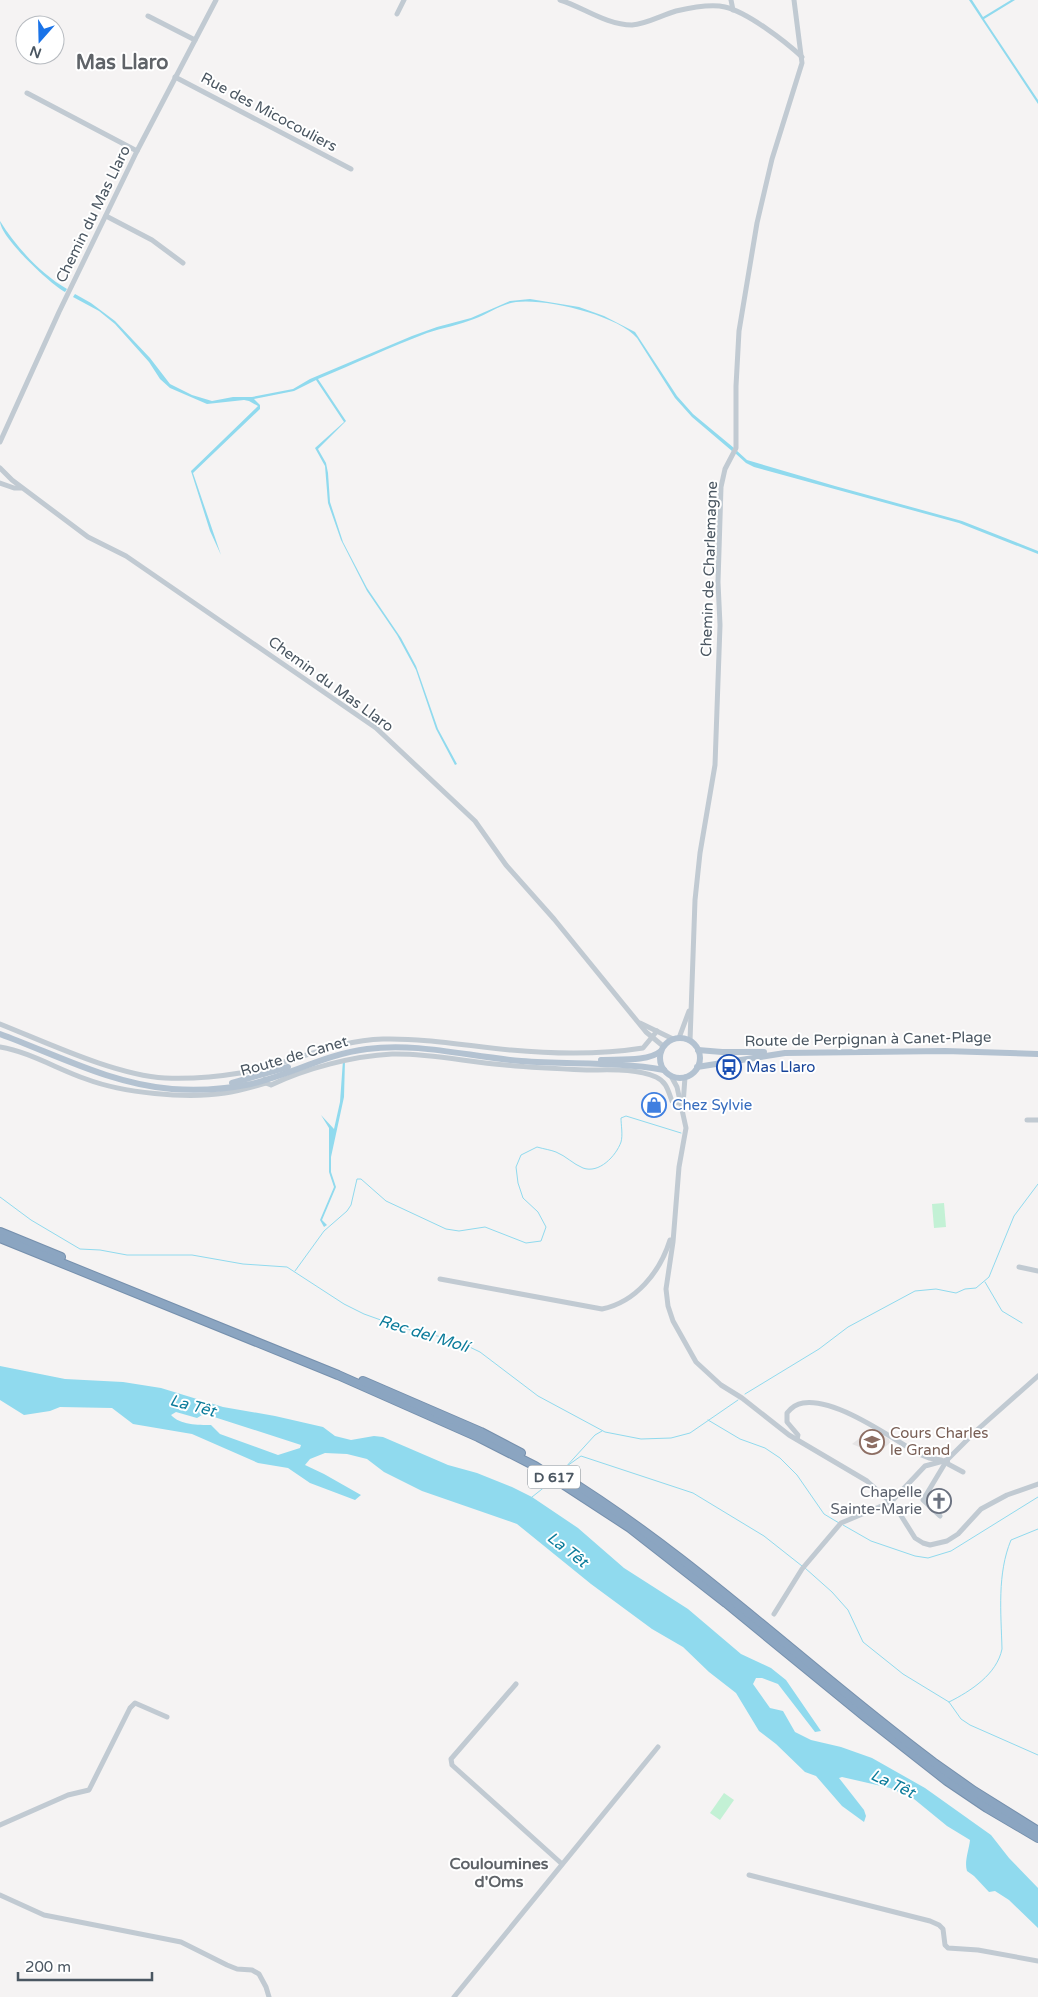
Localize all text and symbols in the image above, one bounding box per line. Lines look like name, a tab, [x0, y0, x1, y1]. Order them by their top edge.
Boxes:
north arrow	[15, 15, 65, 65]
text: N	[28, 42, 44, 62]
district label: Mas Llaro	[76, 51, 168, 75]
street label: Rue des Micocouliers	[198, 68, 340, 156]
street label: Chemin du Mas Llaro	[52, 142, 134, 286]
street label: Chemin de Charlemagne	[697, 481, 721, 657]
street label: Chemin du Mas Llaro	[265, 632, 397, 736]
street label: Route de Perpignan à Canet-Plage	[744, 1028, 992, 1050]
street label: Route de Canet	[238, 1032, 350, 1080]
bus stop icon: Mas Llaro	[716, 1054, 742, 1080]
place label: Mas Llaro	[746, 1058, 815, 1076]
shop icon: Chez Sylvie	[641, 1092, 667, 1118]
place label: Chez Sylvie	[672, 1096, 752, 1114]
water label: Rec del Molí	[376, 1311, 474, 1358]
water label: La Têt	[168, 1390, 219, 1422]
place label: Cours Charles le Grand	[890, 1424, 988, 1459]
school or university icon: Cours Charles le Grand	[859, 1429, 885, 1455]
road number: D 617	[528, 1465, 580, 1488]
place label: Chapelle Sainte-Marie	[831, 1483, 922, 1518]
church icon: Chapelle Sainte-Marie	[926, 1488, 952, 1514]
water label: La Têt	[543, 1528, 593, 1573]
water label: La Têt	[867, 1765, 919, 1804]
district label: Couloumines d'Oms	[450, 1854, 549, 1892]
scale bar	[18, 1950, 151, 1982]
text: 200 m	[25, 1958, 71, 1976]

